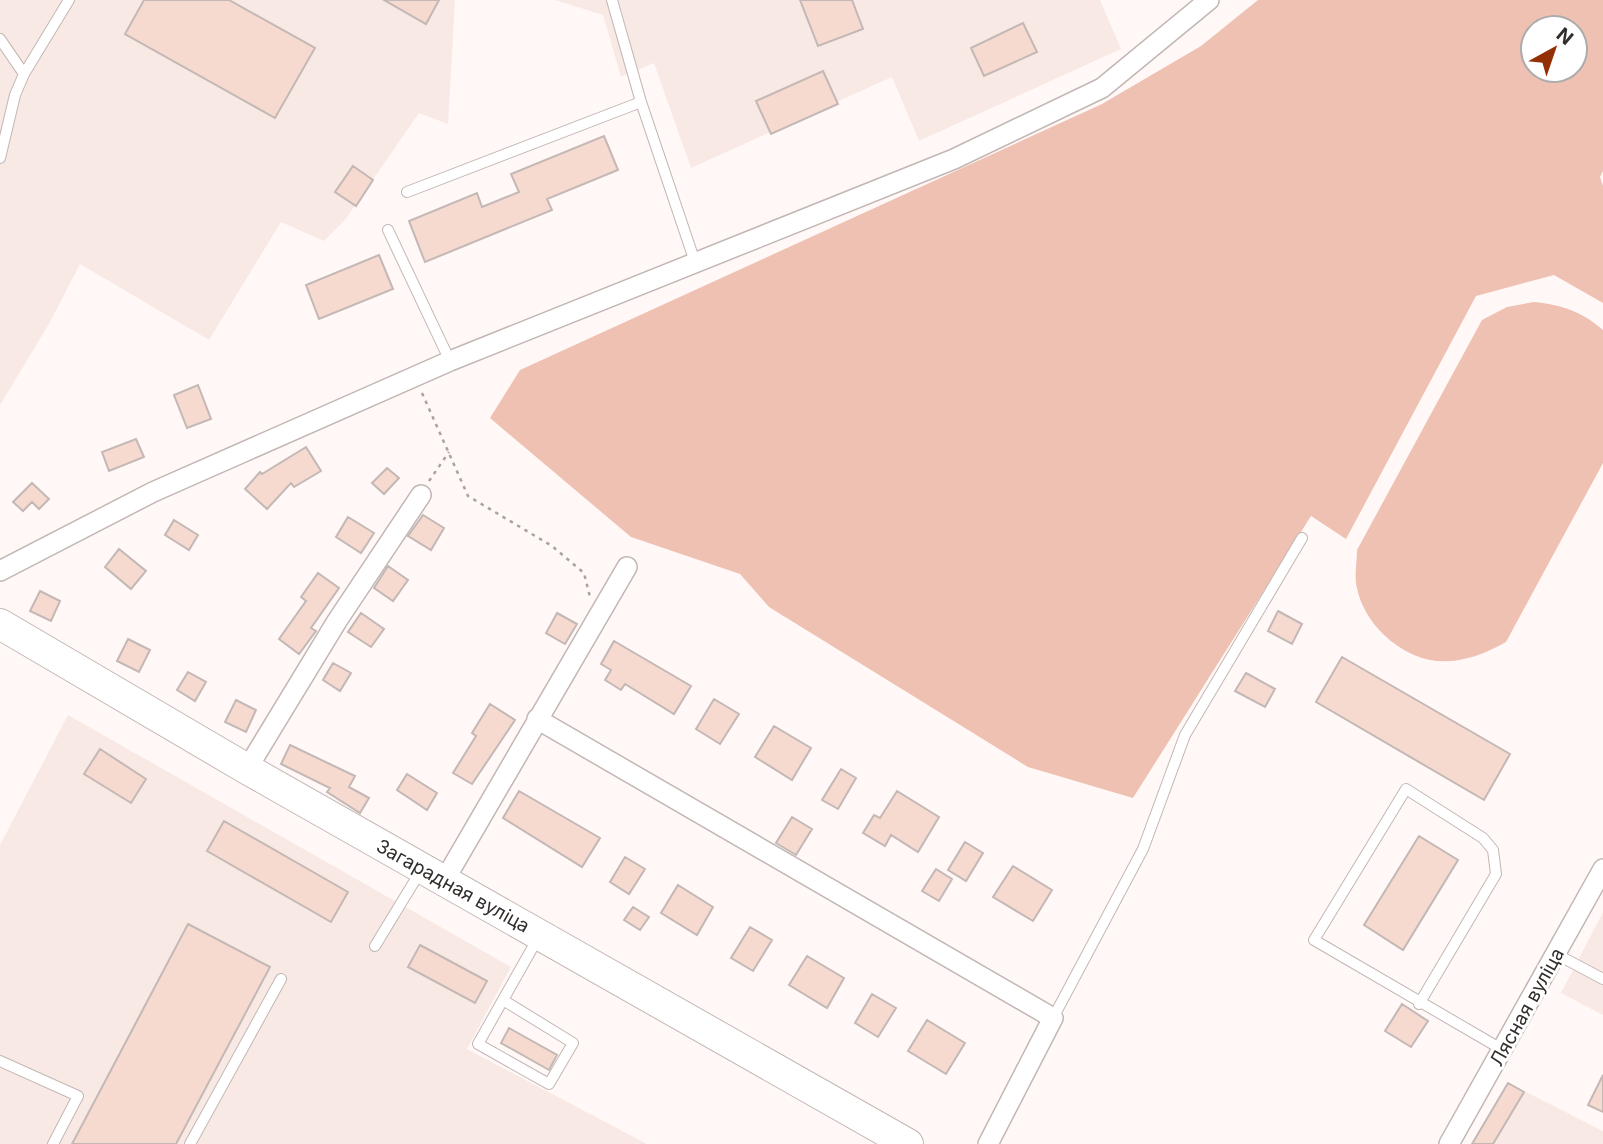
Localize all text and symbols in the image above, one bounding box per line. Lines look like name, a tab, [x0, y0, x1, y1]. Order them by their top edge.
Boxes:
north arrow	[1519, 14, 1589, 84]
text: N	[1552, 23, 1578, 50]
street label: Загарадная вуліца	[372, 834, 534, 938]
street label: Лясная вуліца	[1485, 944, 1569, 1070]

